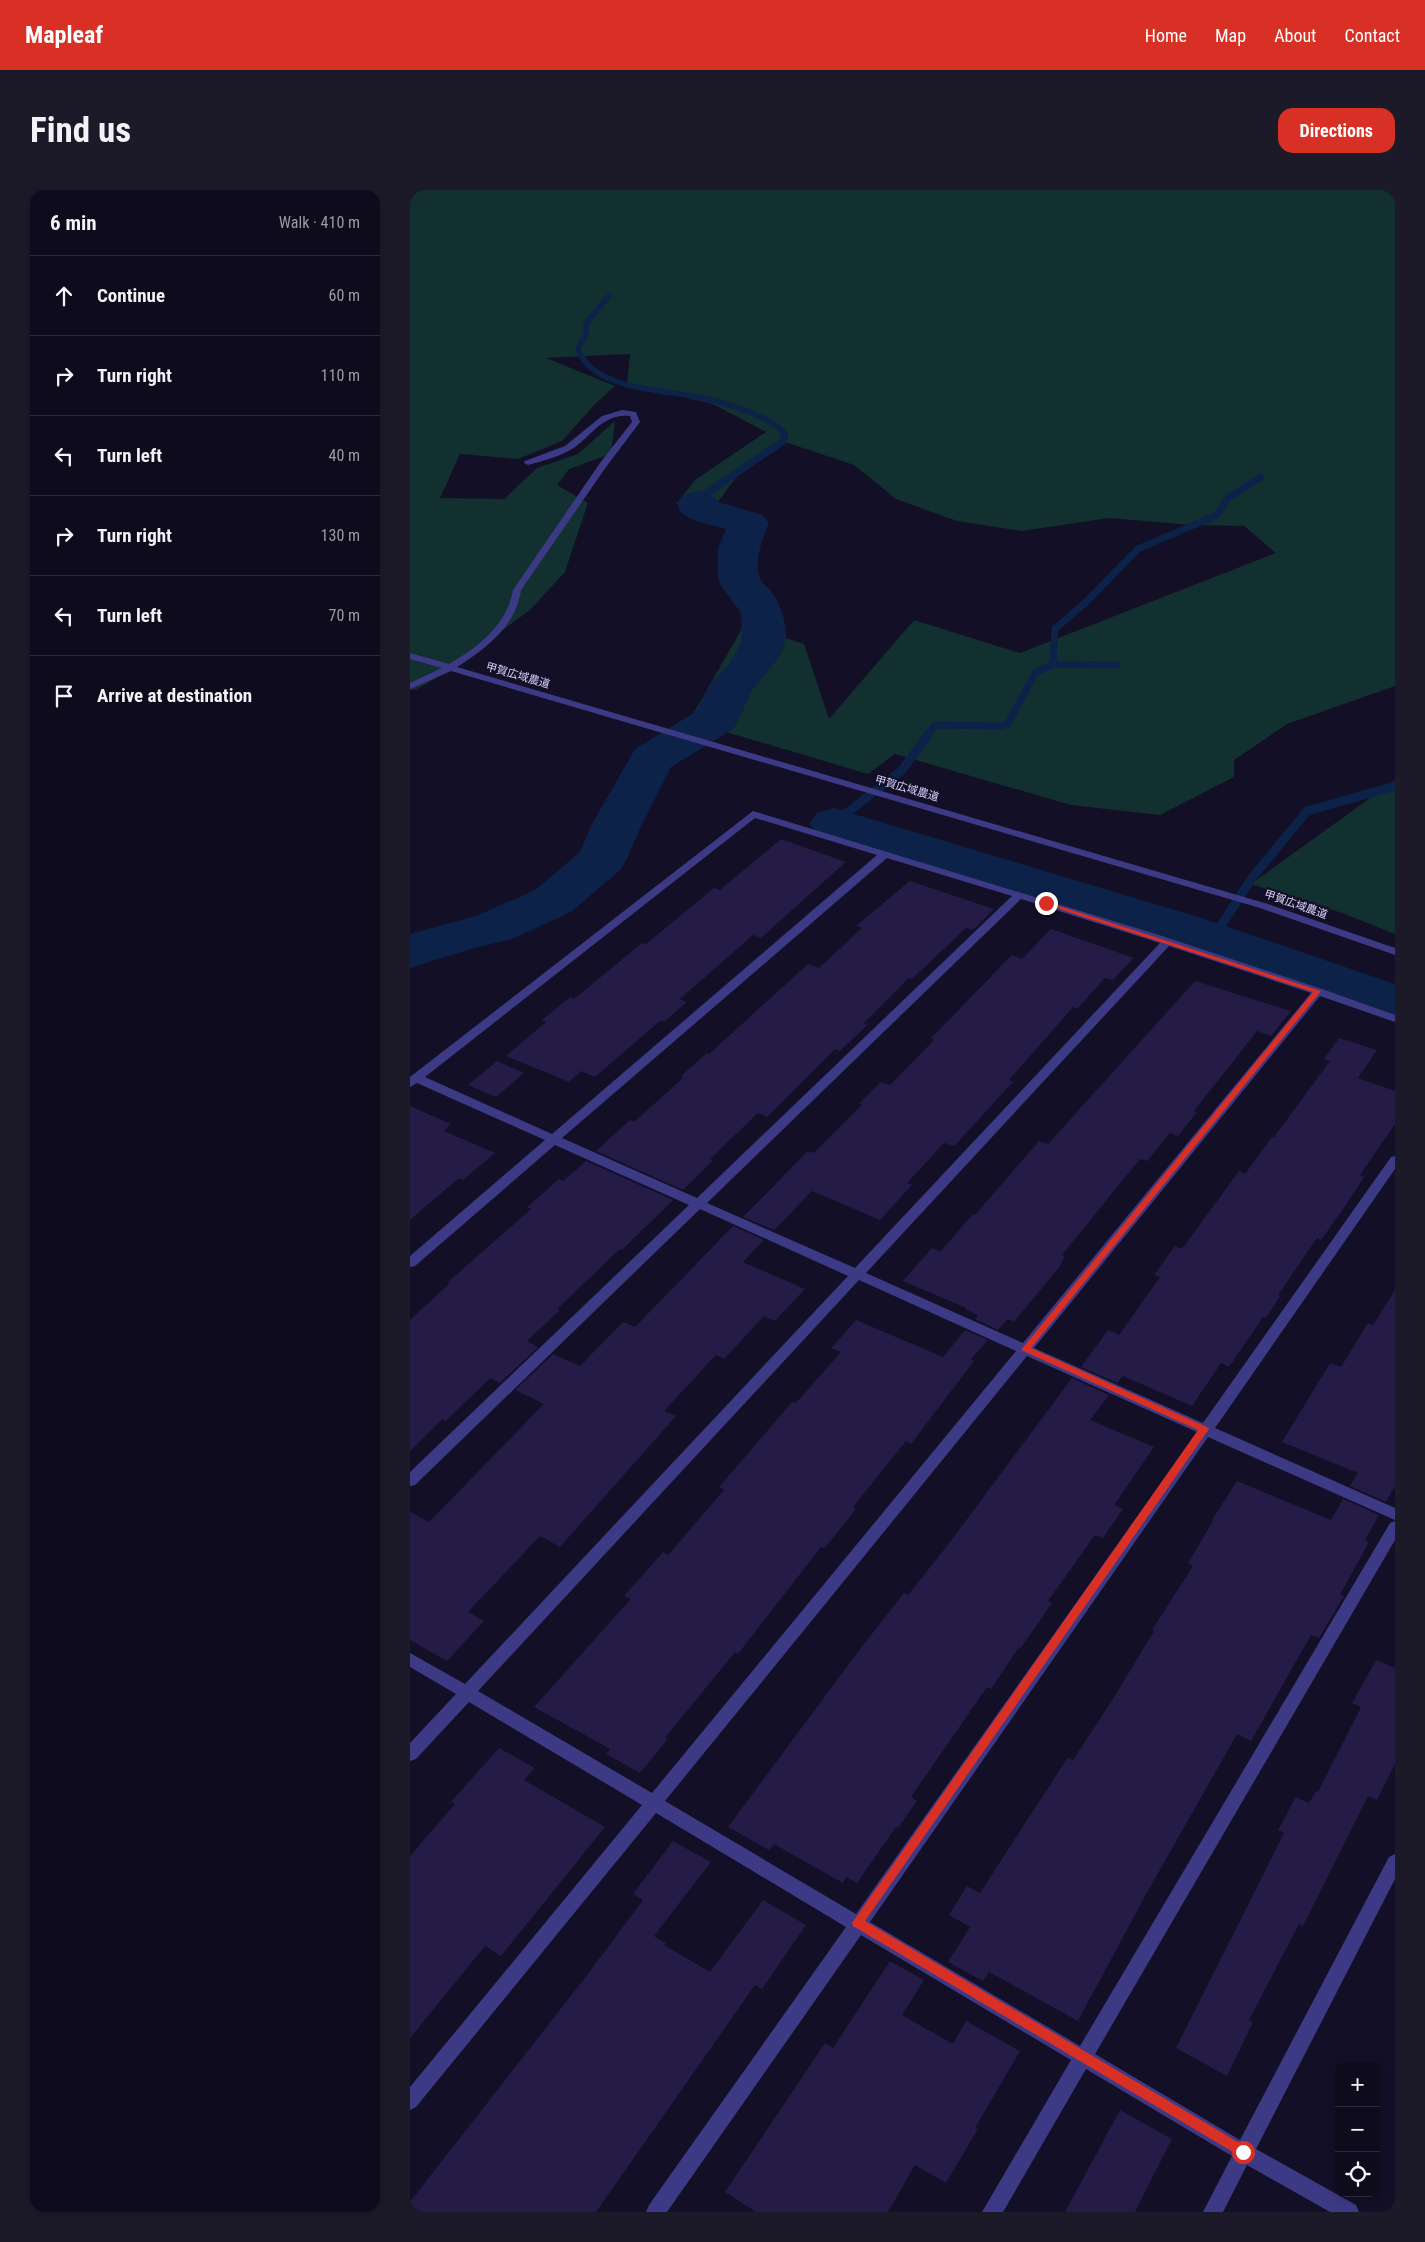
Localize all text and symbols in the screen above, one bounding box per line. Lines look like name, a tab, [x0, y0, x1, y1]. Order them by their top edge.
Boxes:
text: Mapleaf	[25, 21, 103, 49]
text: Home	[1145, 25, 1187, 46]
text: Map	[1215, 25, 1246, 46]
text: About	[1274, 25, 1316, 46]
text: Contact	[1344, 25, 1400, 46]
button: Directions	[1278, 108, 1395, 153]
text: Find us	[30, 110, 131, 151]
text: 6 min	[50, 211, 97, 235]
text: Walk · 410 m	[279, 213, 360, 232]
icon: ahead	[50, 282, 78, 310]
text: Continue	[97, 284, 165, 307]
text: 60 m	[328, 286, 360, 305]
icon: right	[50, 362, 78, 390]
text: Turn right	[97, 364, 172, 387]
text: 110 m	[321, 366, 360, 385]
icon: left	[50, 442, 78, 470]
text: Turn left	[97, 444, 162, 467]
text: 40 m	[328, 446, 360, 465]
icon: right	[50, 522, 78, 550]
text: Turn right	[97, 524, 172, 547]
text: 130 m	[321, 526, 360, 545]
icon: left	[50, 602, 78, 630]
text: Turn left	[97, 604, 162, 627]
text: 70 m	[328, 606, 360, 625]
street label: 甲賀広域農道	[484, 660, 551, 691]
icon: arrive	[50, 682, 78, 710]
text: Arrive at destination	[97, 684, 252, 707]
street label: 甲賀広域農道	[873, 773, 940, 804]
street label: 甲賀広域農道	[1263, 888, 1329, 921]
route end	[1035, 892, 1058, 915]
map controls	[1335, 2062, 1380, 2197]
button: +	[1335, 2062, 1380, 2107]
button: −	[1335, 2107, 1380, 2152]
route start	[1232, 2141, 1255, 2164]
button: locate	[1335, 2152, 1380, 2197]

